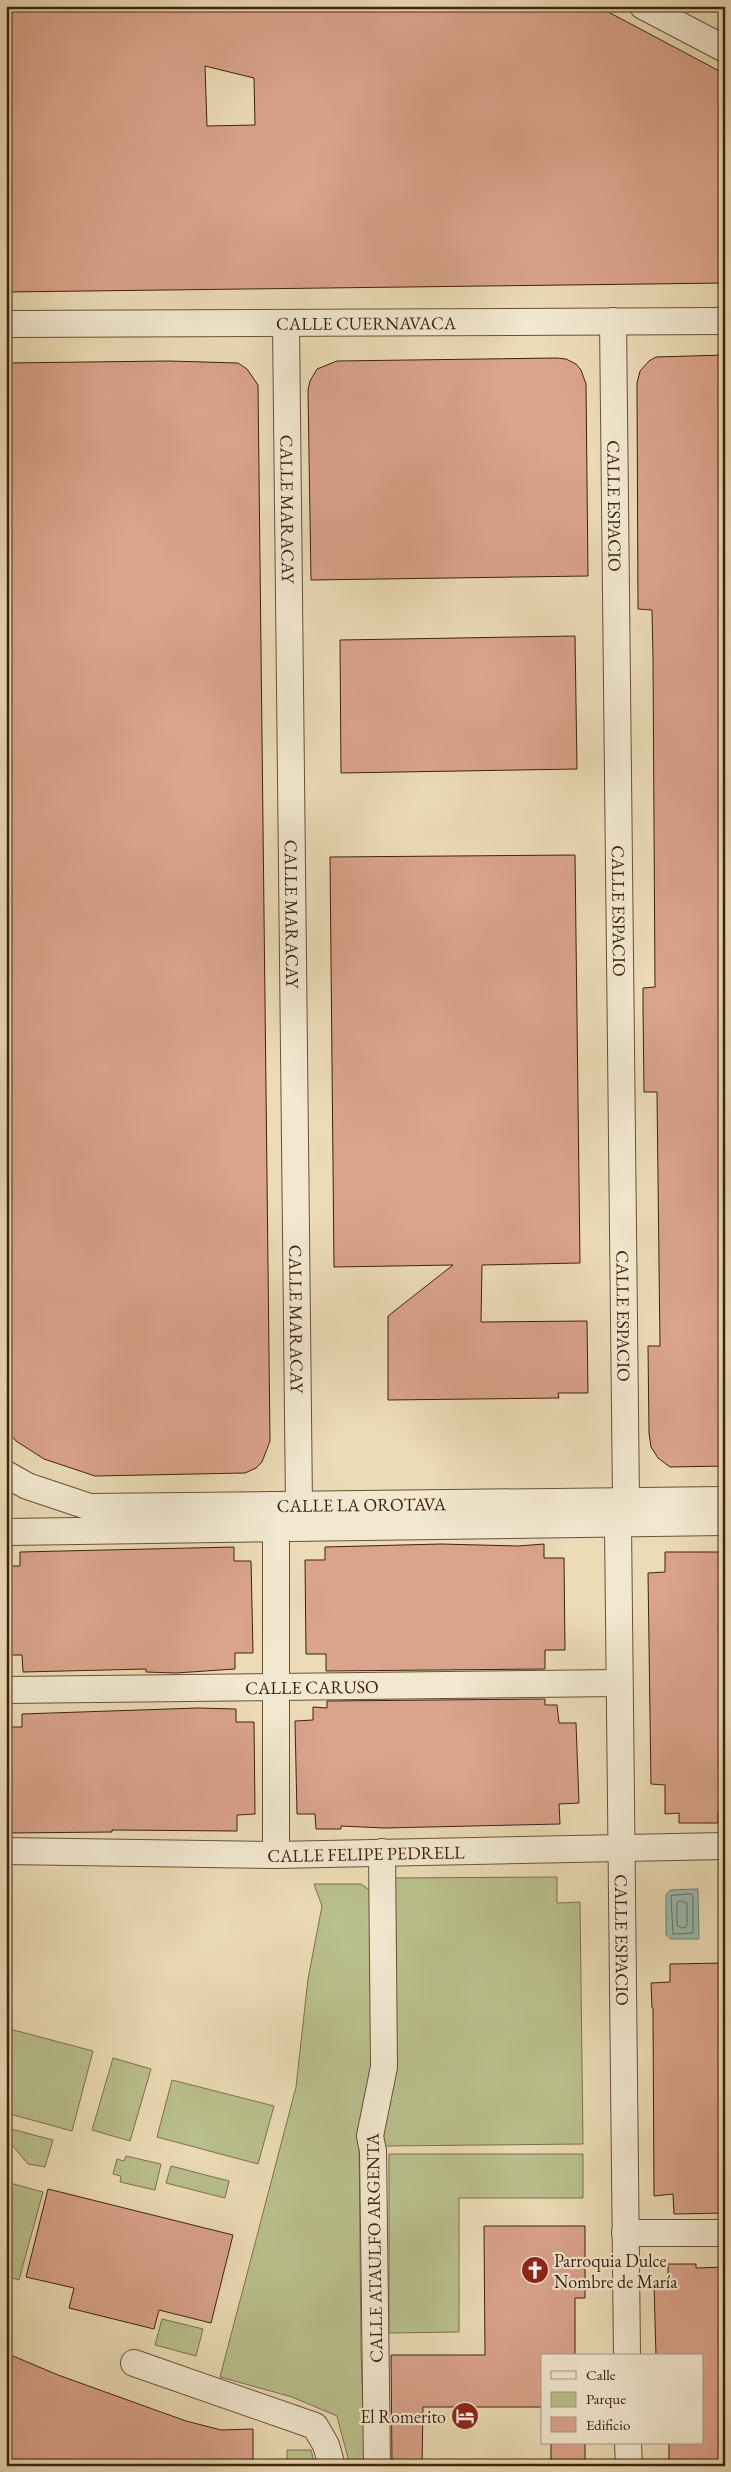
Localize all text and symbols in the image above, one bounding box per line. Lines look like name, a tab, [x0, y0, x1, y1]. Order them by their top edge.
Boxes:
street label: CALLE CUERNAVACA	[276, 311, 457, 334]
street label: CALLE MARACAY	[276, 435, 300, 585]
street label: CALLE ESPACIO	[603, 440, 627, 572]
street label: CALLE MARACAY	[280, 840, 305, 990]
street label: CALLE ESPACIO	[607, 845, 632, 977]
street label: CALLE MARACAY	[285, 1245, 309, 1395]
street label: CALLE ESPACIO	[612, 1250, 636, 1382]
street label: CALLE LA OROTAVA	[277, 1492, 447, 1516]
street label: CALLE CARUSO	[245, 1674, 379, 1699]
street label: CALLE FELIPE PEDRELL	[267, 1840, 465, 1867]
street label: CALLE ESPACIO	[610, 1874, 635, 2006]
street label: CALLE ATAULFO ARGENTA	[360, 2132, 388, 2363]
place label: Parroquia Dulce Nombre de María	[554, 2249, 678, 2293]
church icon: Parroquia Dulce Nombre de María	[520, 2255, 550, 2285]
legend	[541, 2354, 704, 2444]
text: Calle	[586, 2365, 616, 2384]
text: Parque	[586, 2389, 626, 2408]
hotel icon: El Romerito	[450, 2401, 480, 2431]
place label: El Romerito	[360, 2405, 446, 2428]
text: Edificio	[586, 2415, 630, 2434]

